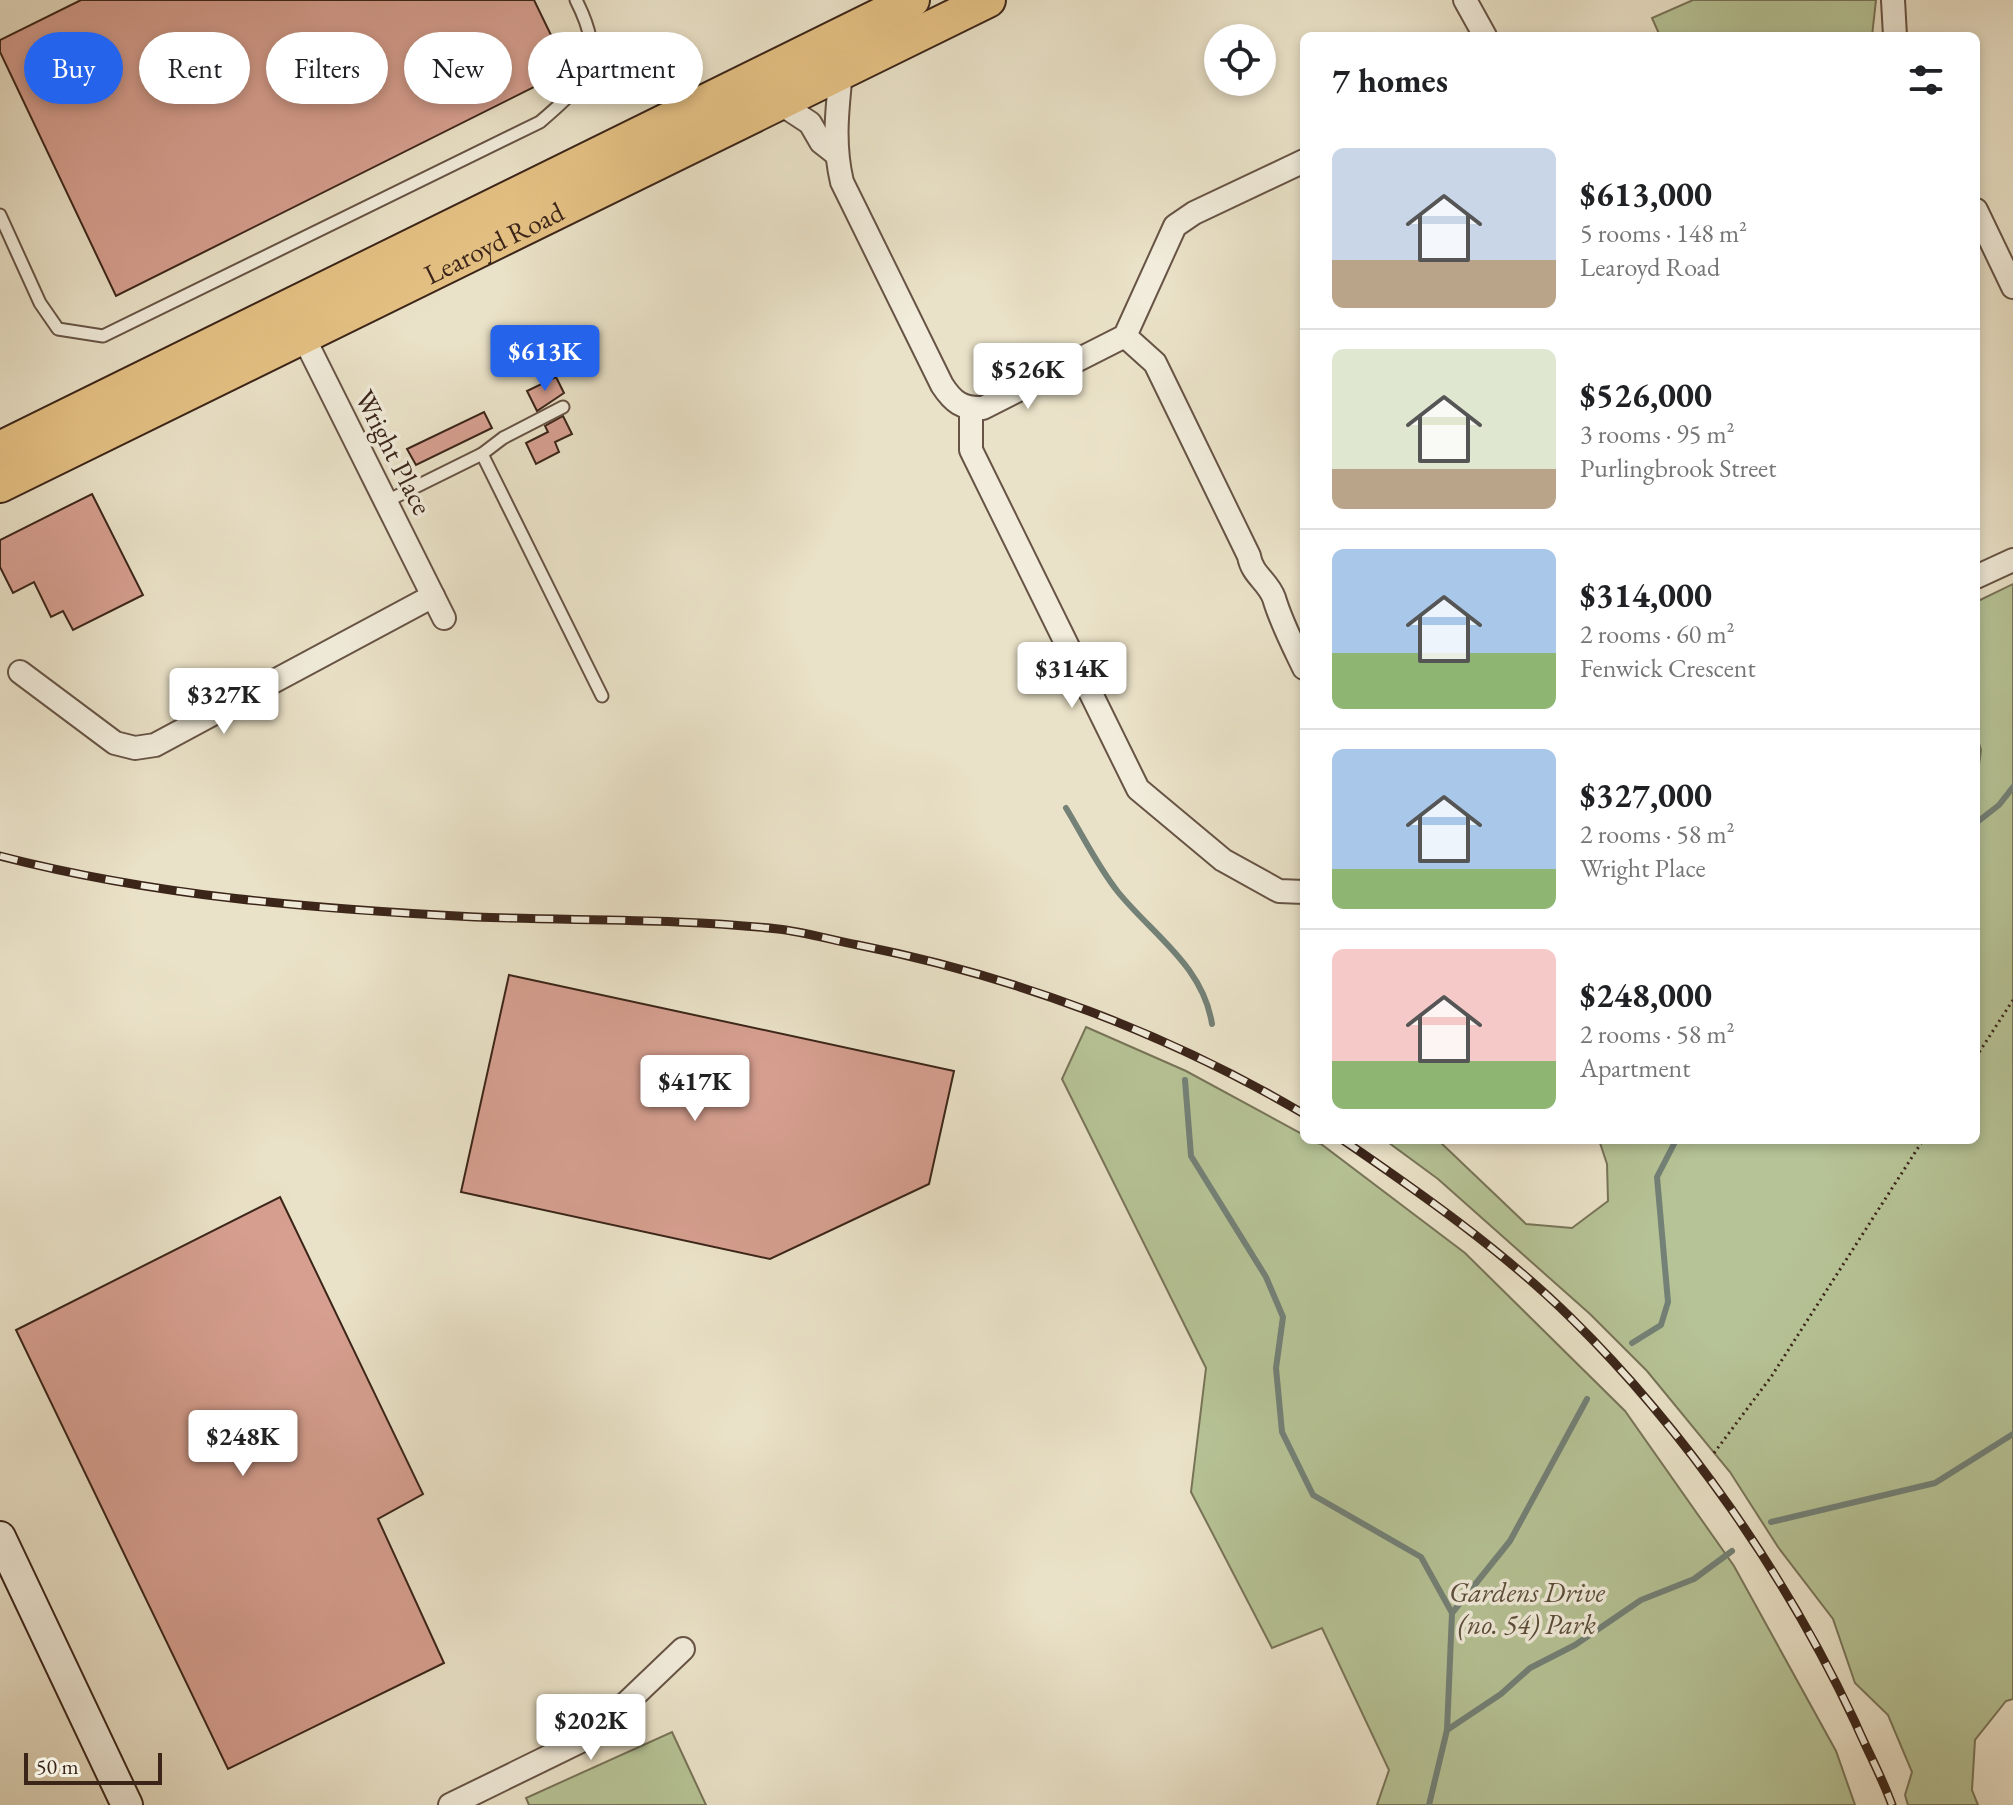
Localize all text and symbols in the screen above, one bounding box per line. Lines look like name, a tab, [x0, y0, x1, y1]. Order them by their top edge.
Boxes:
map controls	[1204, 24, 1276, 96]
button: locate	[1204, 24, 1276, 96]
chip: Buy	[24, 32, 123, 104]
chip: Rent	[139, 32, 250, 104]
chip: Filters	[266, 32, 388, 104]
chip: New	[404, 32, 512, 104]
chip: Apartment	[528, 32, 703, 104]
text: 7 homes	[1332, 58, 1448, 102]
icon: filters	[1904, 58, 1948, 102]
text: $613,000	[1580, 172, 1712, 216]
icon: home	[1396, 180, 1492, 276]
street label: Learoyd Road	[418, 193, 570, 292]
text: 5 rooms · 148 m²	[1580, 216, 1747, 250]
text: Learoyd Road	[1580, 250, 1720, 284]
pin: $613K	[489, 325, 601, 393]
text: $613K	[508, 334, 582, 368]
pin: $526K	[972, 343, 1084, 411]
text: $526K	[991, 352, 1065, 386]
text: $526,000	[1580, 373, 1712, 417]
icon: home	[1396, 381, 1492, 477]
street label: Wright Place	[347, 383, 441, 521]
text: 3 rooms · 95 m²	[1580, 417, 1735, 451]
text: Purlingbrook Street	[1580, 451, 1776, 485]
text: $314,000	[1580, 573, 1712, 617]
icon: home	[1396, 581, 1492, 677]
text: 2 rooms · 60 m²	[1580, 617, 1735, 651]
pin: $314K	[1016, 642, 1128, 710]
text: $314K	[1035, 651, 1109, 685]
text: Fenwick Crescent	[1580, 651, 1756, 685]
pin: $327K	[168, 668, 280, 736]
text: $327K	[187, 677, 261, 711]
text: $327,000	[1580, 773, 1712, 817]
icon: home	[1396, 781, 1492, 877]
text: 2 rooms · 58 m²	[1580, 817, 1735, 851]
text: Wright Place	[1580, 851, 1706, 885]
text: $248,000	[1580, 973, 1712, 1017]
icon: home	[1396, 981, 1492, 1077]
text: 2 rooms · 58 m²	[1580, 1017, 1735, 1051]
text: Apartment	[1580, 1051, 1690, 1085]
pin: $417K	[639, 1055, 751, 1123]
text: $417K	[658, 1064, 732, 1098]
pin: $248K	[187, 1410, 299, 1478]
text: $248K	[206, 1419, 280, 1453]
park label: Gardens Drive (no. 54) Park	[1449, 1574, 1605, 1642]
pin: $202K	[535, 1694, 647, 1762]
text: $202K	[554, 1703, 628, 1737]
scale bar	[24, 1749, 162, 1785]
text: 50 m	[36, 1752, 79, 1781]

